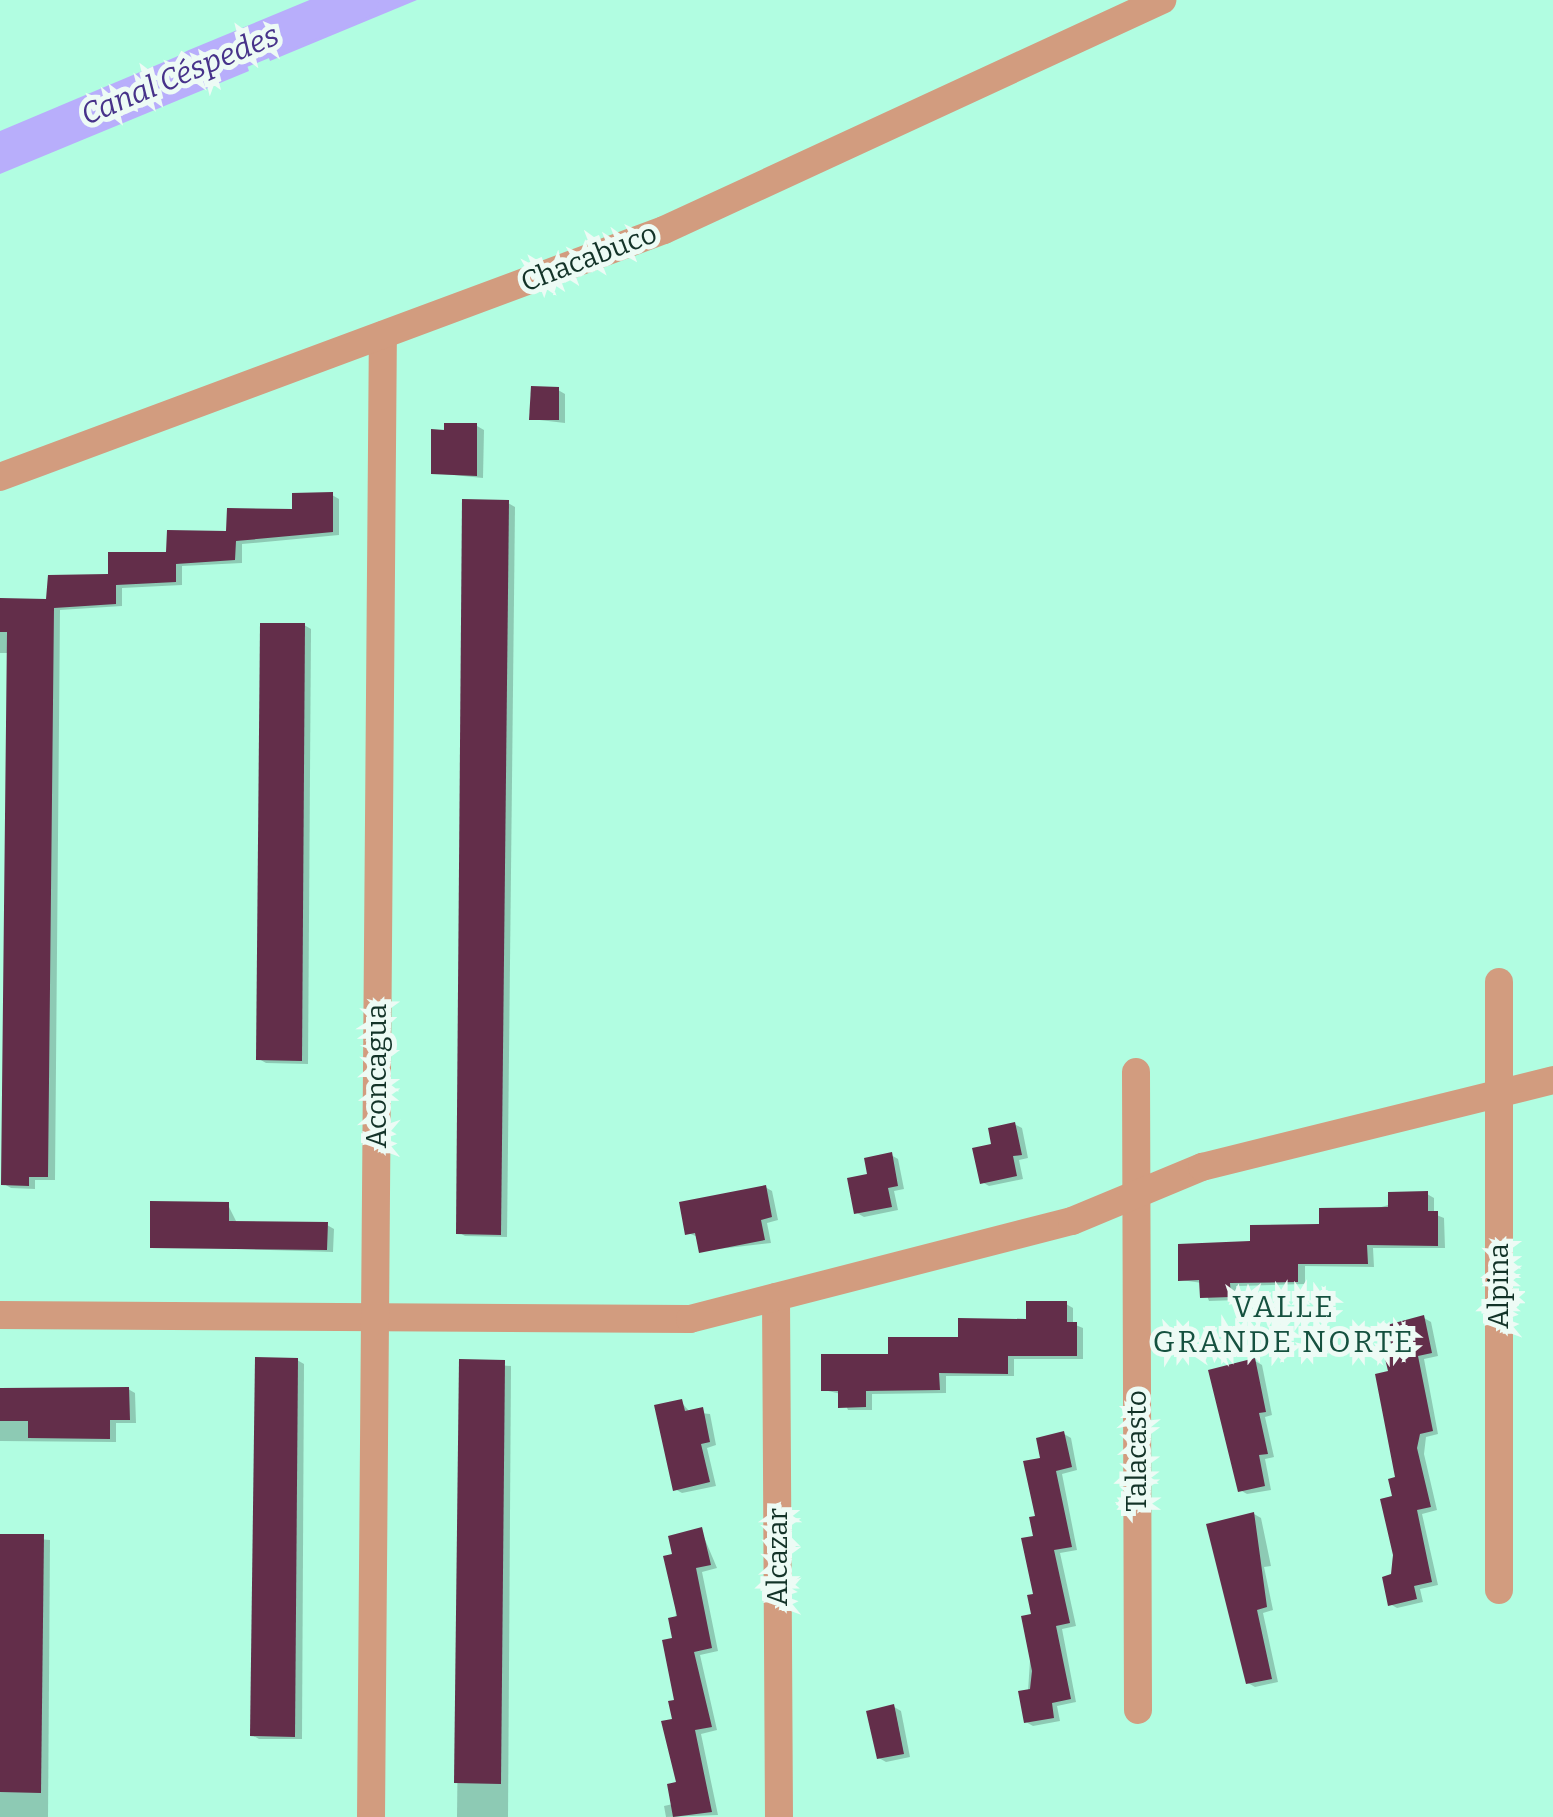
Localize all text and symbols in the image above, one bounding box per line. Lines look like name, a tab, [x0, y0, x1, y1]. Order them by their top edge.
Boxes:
water label: Canal Céspedes	[76, 17, 284, 133]
street label: Chacabuco	[516, 217, 662, 299]
street label: Aconcagua	[360, 1004, 394, 1148]
street label: Alpina	[1482, 1243, 1516, 1329]
district label: VALLE GRANDE NORTE	[1153, 1289, 1415, 1360]
street label: Talacasto	[1120, 1390, 1154, 1512]
street label: Alcazar	[761, 1508, 795, 1606]

